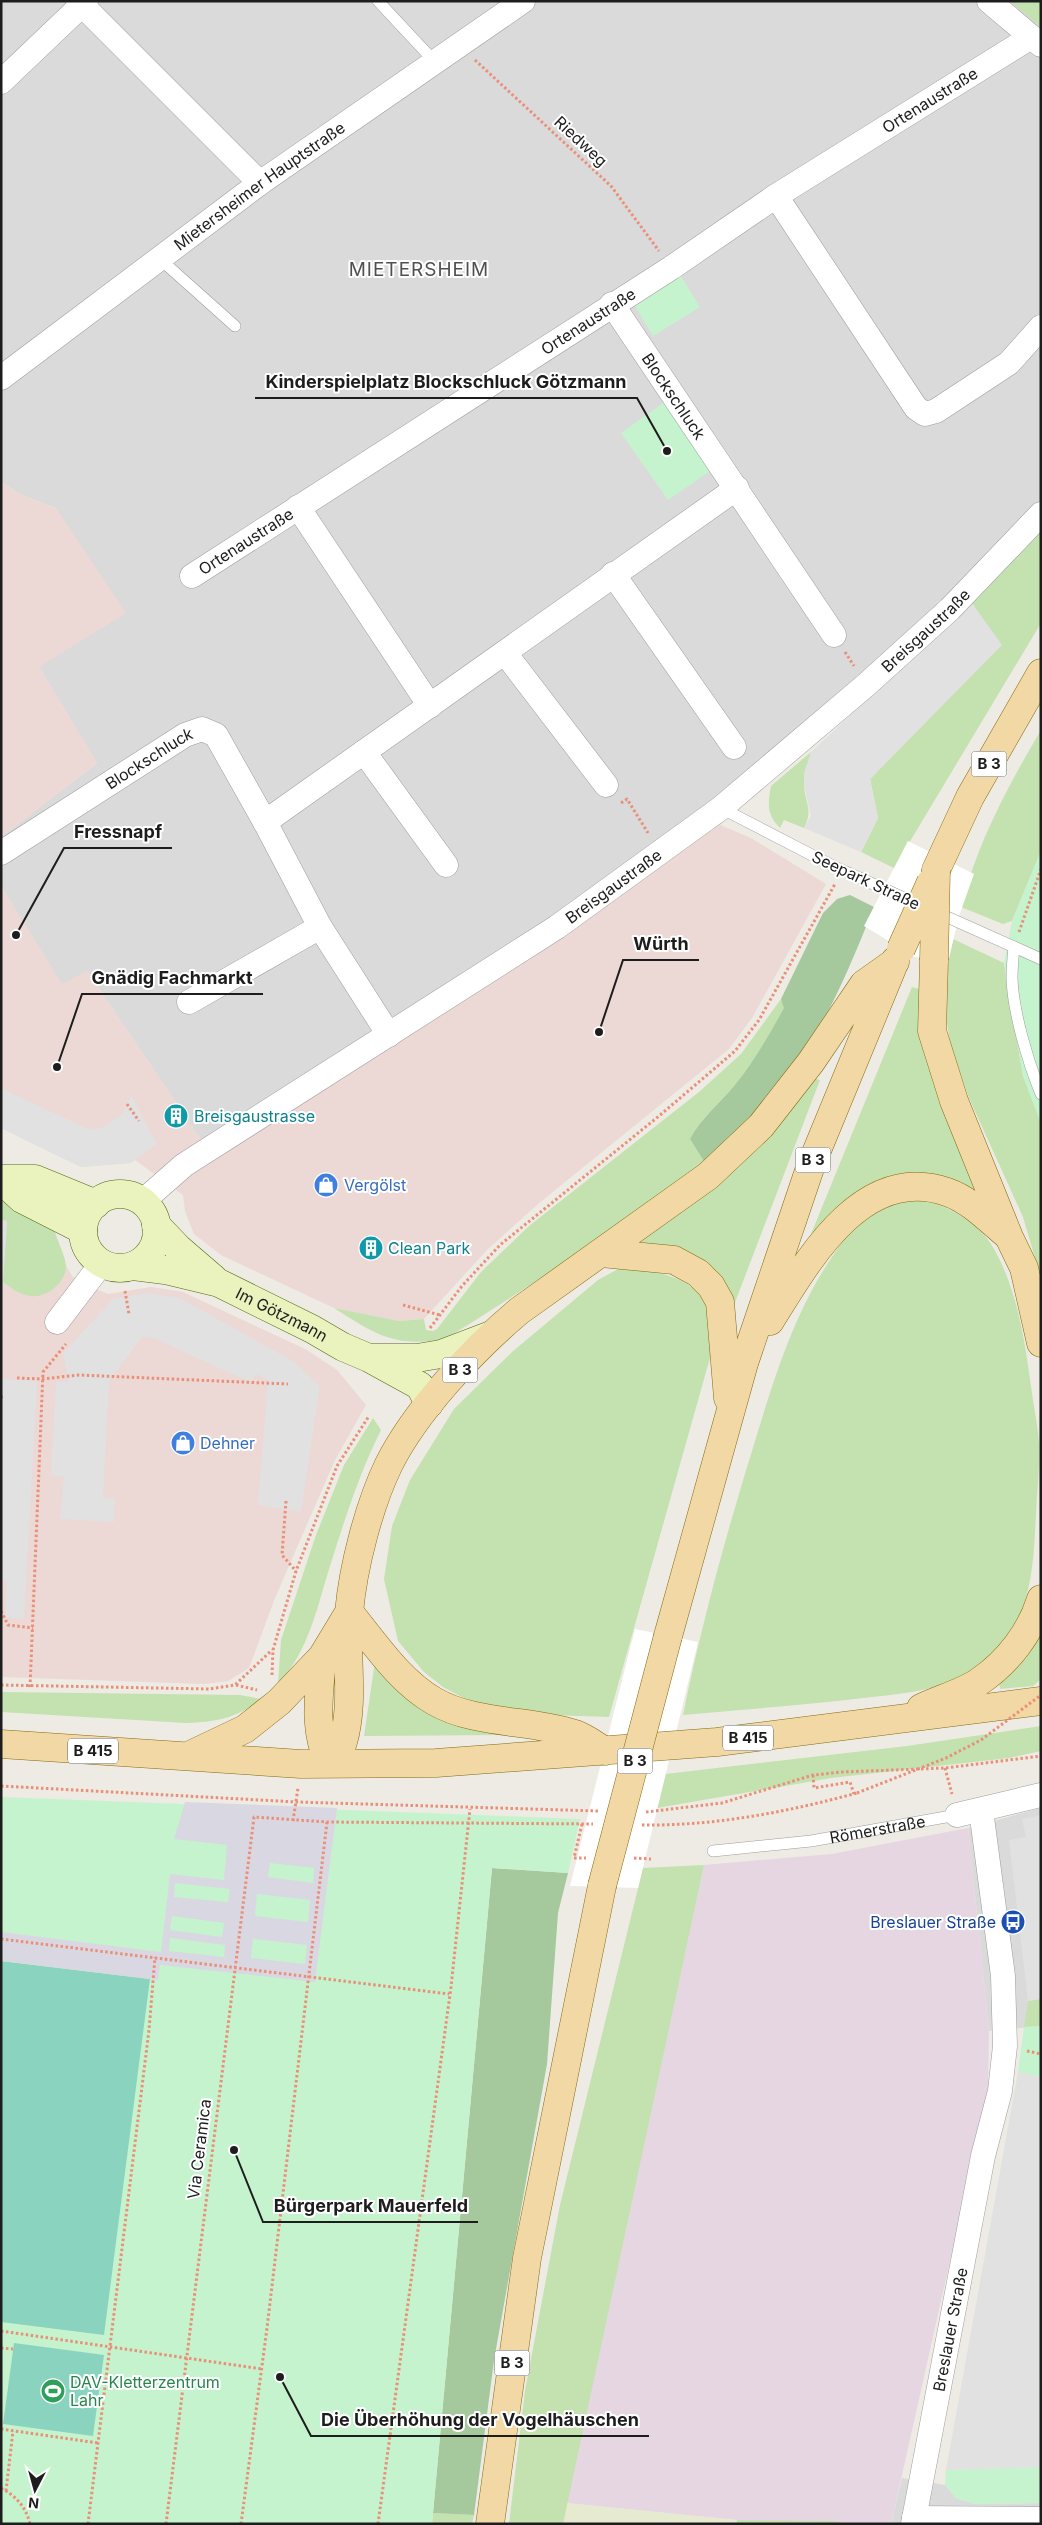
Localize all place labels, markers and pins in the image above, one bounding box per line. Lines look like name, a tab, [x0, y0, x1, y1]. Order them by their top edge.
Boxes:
callout: Kinderspielplatz Blockschluck Götzmann	[255, 365, 637, 398]
callout: Fressnapf	[64, 815, 172, 848]
callout: Würth	[623, 927, 699, 960]
callout: Gnädig Fachmarkt	[82, 961, 263, 994]
building icon: Breisgaustrasse	[163, 1103, 189, 1129]
place label: Breisgaustrasse	[194, 1106, 315, 1126]
shop icon: Vergölst	[313, 1172, 339, 1198]
place label: Vergölst	[344, 1175, 406, 1195]
building icon: Clean Park	[358, 1235, 384, 1261]
place label: Clean Park	[388, 1238, 470, 1258]
shop icon: Dehner	[170, 1430, 196, 1456]
place label: Dehner	[200, 1433, 255, 1453]
bus stop icon: Breslauer Straße	[1000, 1909, 1026, 1935]
place label: Breslauer Straße	[870, 1912, 996, 1932]
callout: Bürgerpark Mauerfeld	[263, 2189, 478, 2222]
place label: DAV-Kletterzentrum Lahr	[70, 2372, 220, 2410]
sports icon: DAV-Kletterzentrum Lahr	[40, 2378, 66, 2404]
callout: Die Überhöhung der Vogelhäuschen	[311, 2403, 649, 2436]

